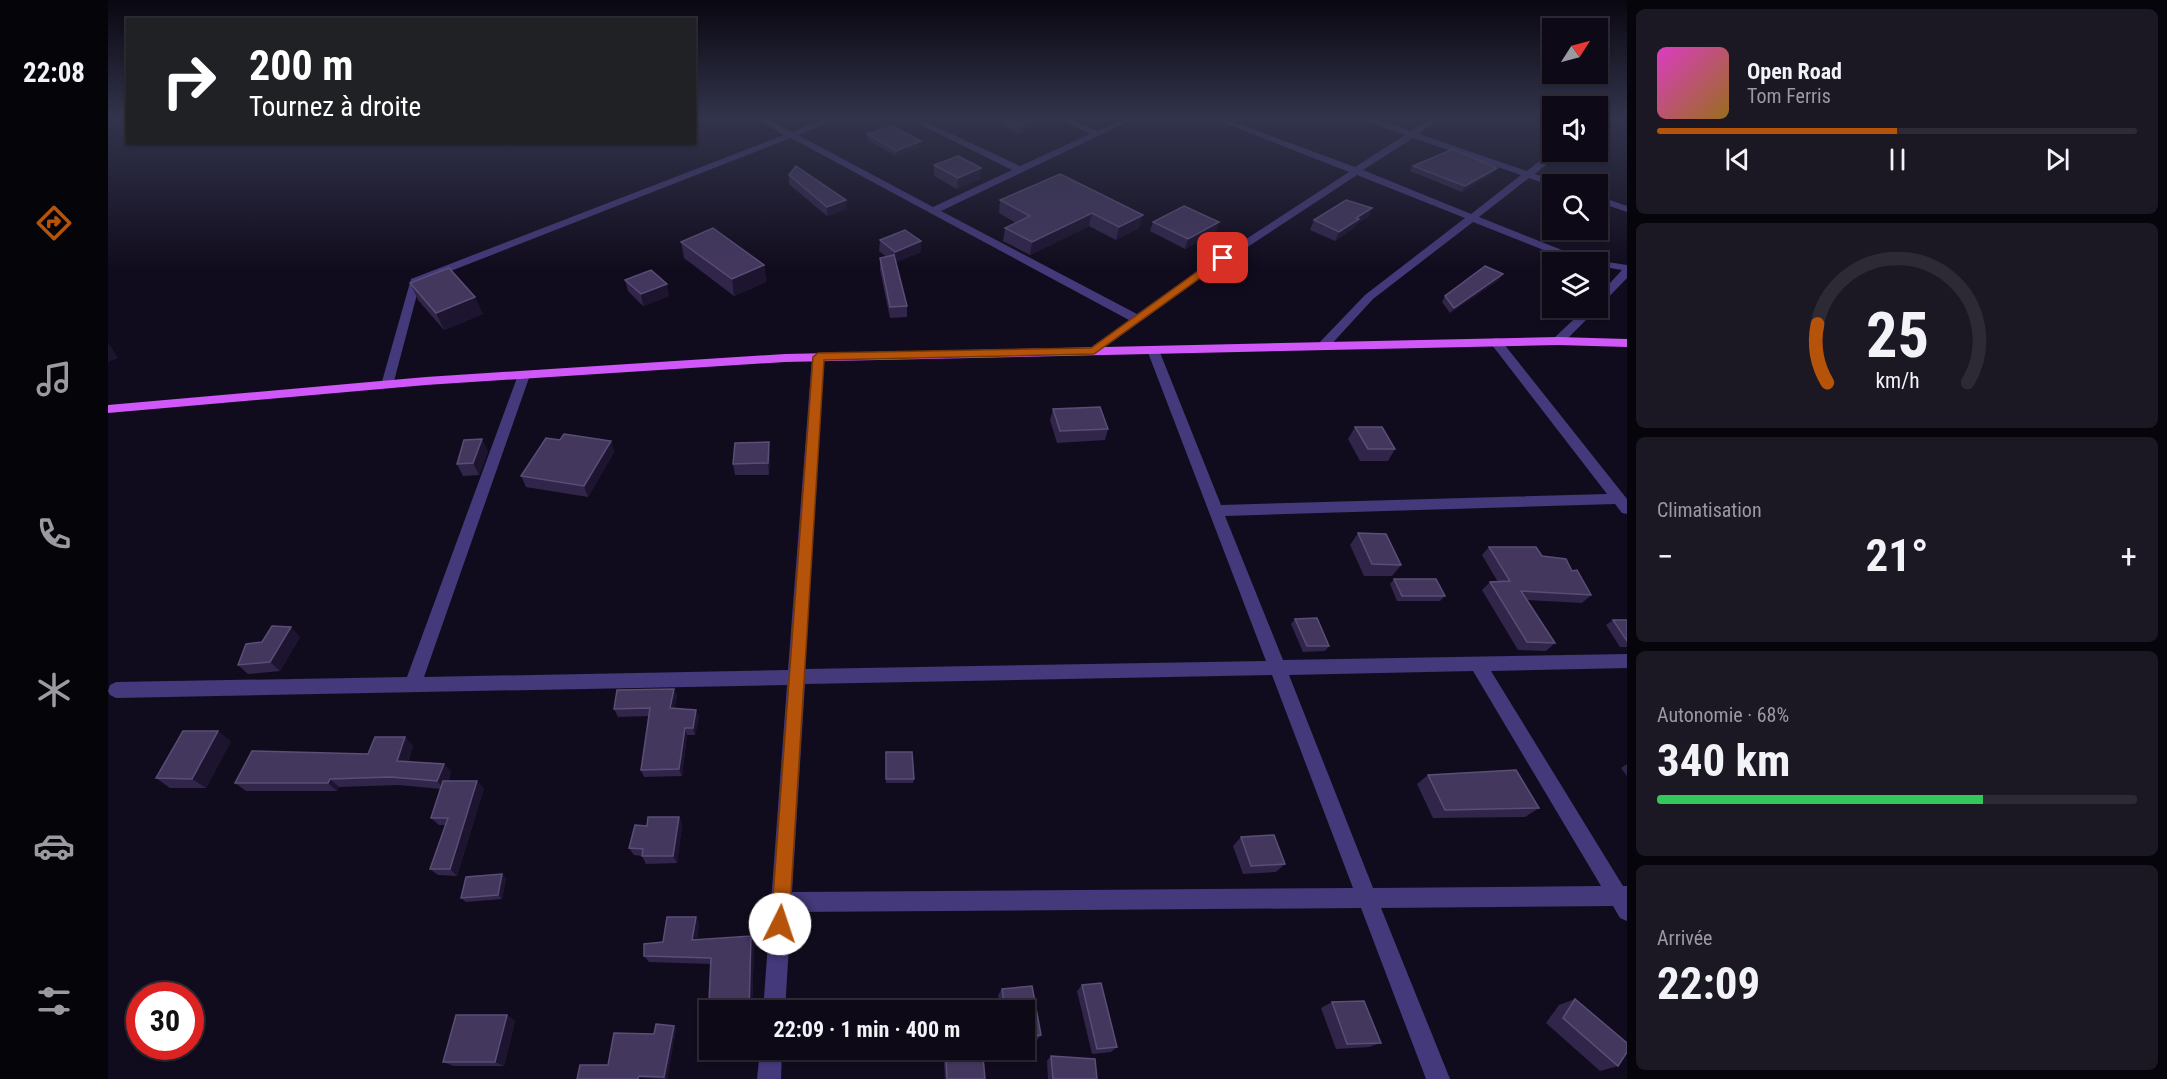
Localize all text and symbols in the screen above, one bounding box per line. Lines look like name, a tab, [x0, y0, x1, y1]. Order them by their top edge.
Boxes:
north arrow	[1542, 18, 1608, 84]
map controls	[1542, 18, 1608, 318]
text: 200 m	[249, 41, 354, 90]
icon: right	[150, 42, 228, 120]
text: 22:08	[23, 57, 85, 89]
text: Open Road	[1747, 59, 1842, 84]
text: Tom Ferris	[1747, 84, 1831, 108]
text: Tournez à droite	[249, 91, 421, 123]
button: sound	[1542, 96, 1608, 162]
icon: previous	[1721, 143, 1754, 176]
icon: pause	[1881, 143, 1914, 176]
icon: next	[2041, 143, 2074, 176]
button: search	[1542, 174, 1608, 240]
icon: directions	[33, 202, 75, 244]
pin	[1197, 232, 1248, 283]
icon: arrive	[1206, 241, 1239, 274]
button: layers	[1542, 252, 1608, 318]
text: 25	[1865, 299, 1929, 372]
icon: music	[33, 358, 75, 400]
text: km/h	[1875, 368, 1919, 393]
text: Climatisation	[1657, 498, 1762, 522]
icon: phone	[33, 513, 75, 555]
text: 21°	[1866, 529, 1929, 582]
text: −	[1657, 537, 1674, 576]
text: +	[2121, 537, 2137, 576]
icon: climate	[33, 669, 75, 711]
text: Autonomie · 68%	[1657, 703, 1789, 727]
text: 340 km	[1657, 734, 1790, 787]
icon: car	[33, 825, 75, 867]
position arrow	[748, 892, 812, 956]
text: Arrivée	[1657, 926, 1713, 950]
text: 22:09	[1657, 957, 1760, 1010]
icon: filters	[33, 980, 75, 1022]
speed limit sign: 30	[126, 982, 204, 1060]
text: 22:09 · 1 min · 400 m	[774, 1017, 960, 1042]

